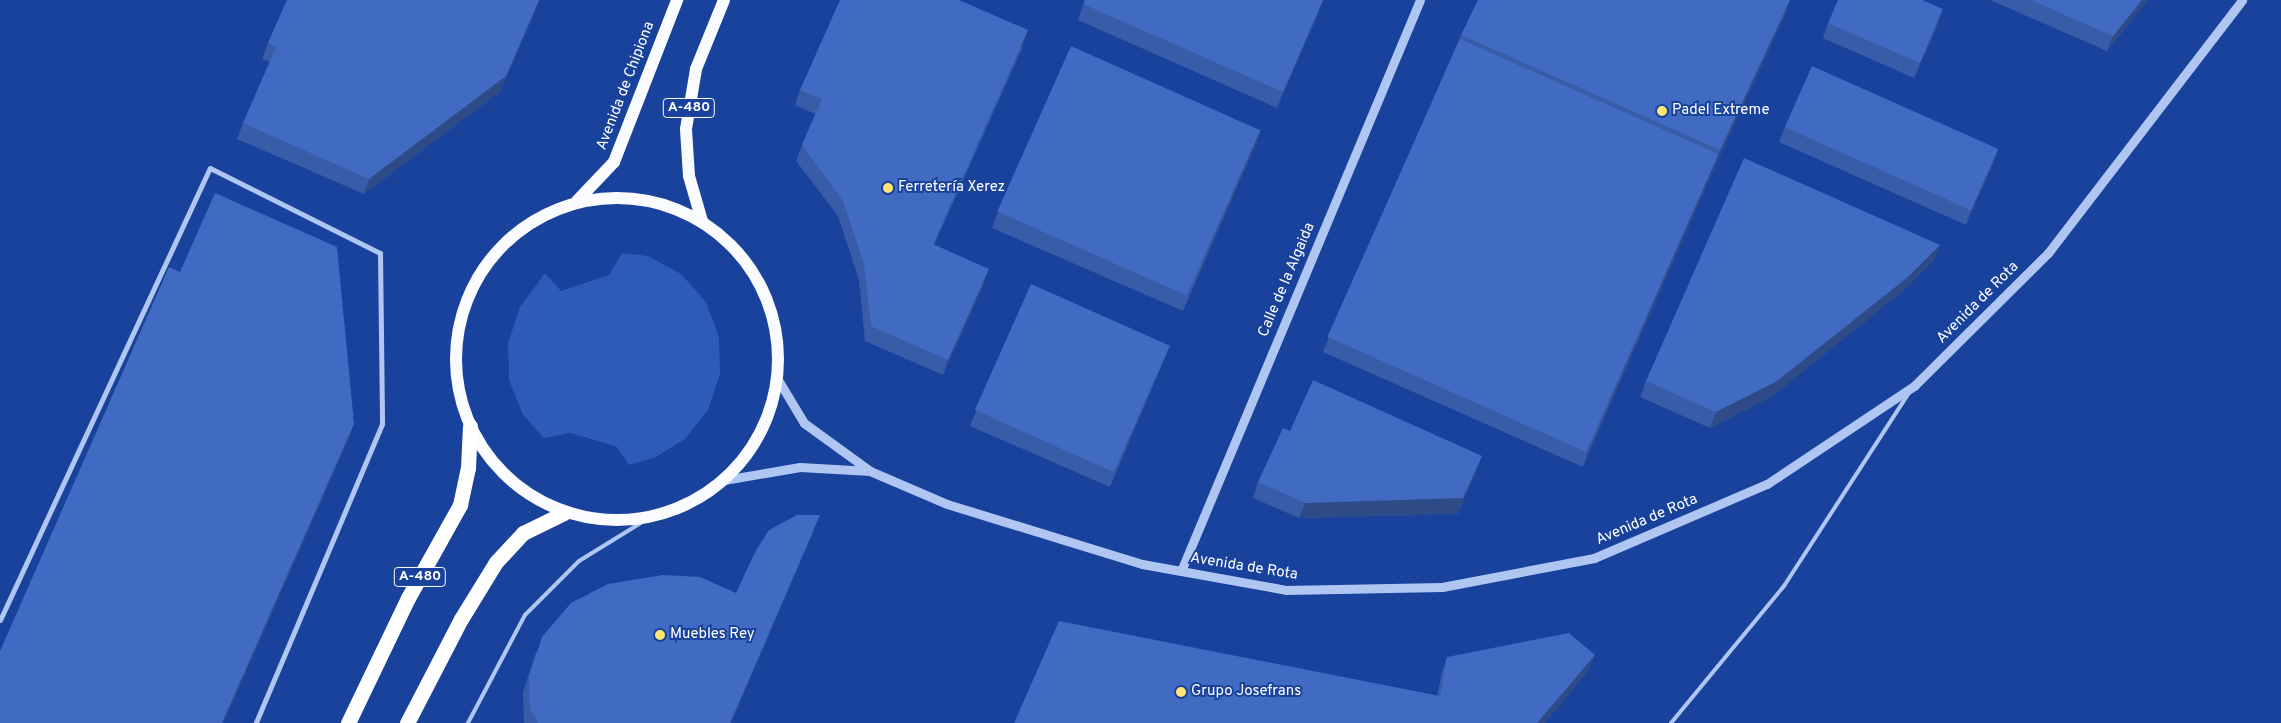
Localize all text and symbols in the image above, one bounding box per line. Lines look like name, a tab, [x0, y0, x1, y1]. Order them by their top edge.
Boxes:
street label: Avenida de Chipiona	[593, 19, 659, 153]
road number: A-480	[663, 96, 715, 120]
place label: Padel Extreme	[1672, 102, 1770, 120]
marker: Padel Extreme	[1656, 105, 1668, 117]
place label: Ferretería Xerez	[898, 179, 1005, 197]
marker: Ferretería Xerez	[882, 182, 894, 194]
street label: Calle de la Algaida	[1255, 220, 1319, 340]
street label: Avenida de Rota	[1933, 258, 2023, 348]
street label: Avenida de Rota	[1593, 490, 1701, 550]
street label: Avenida de Rota	[1189, 550, 1299, 584]
road number: A-480	[394, 566, 446, 588]
place label: Muebles Rey	[670, 626, 755, 644]
marker: Muebles Rey	[654, 629, 666, 641]
place label: Grupo Josefrans	[1191, 683, 1301, 701]
marker: Grupo Josefrans	[1175, 686, 1187, 698]

